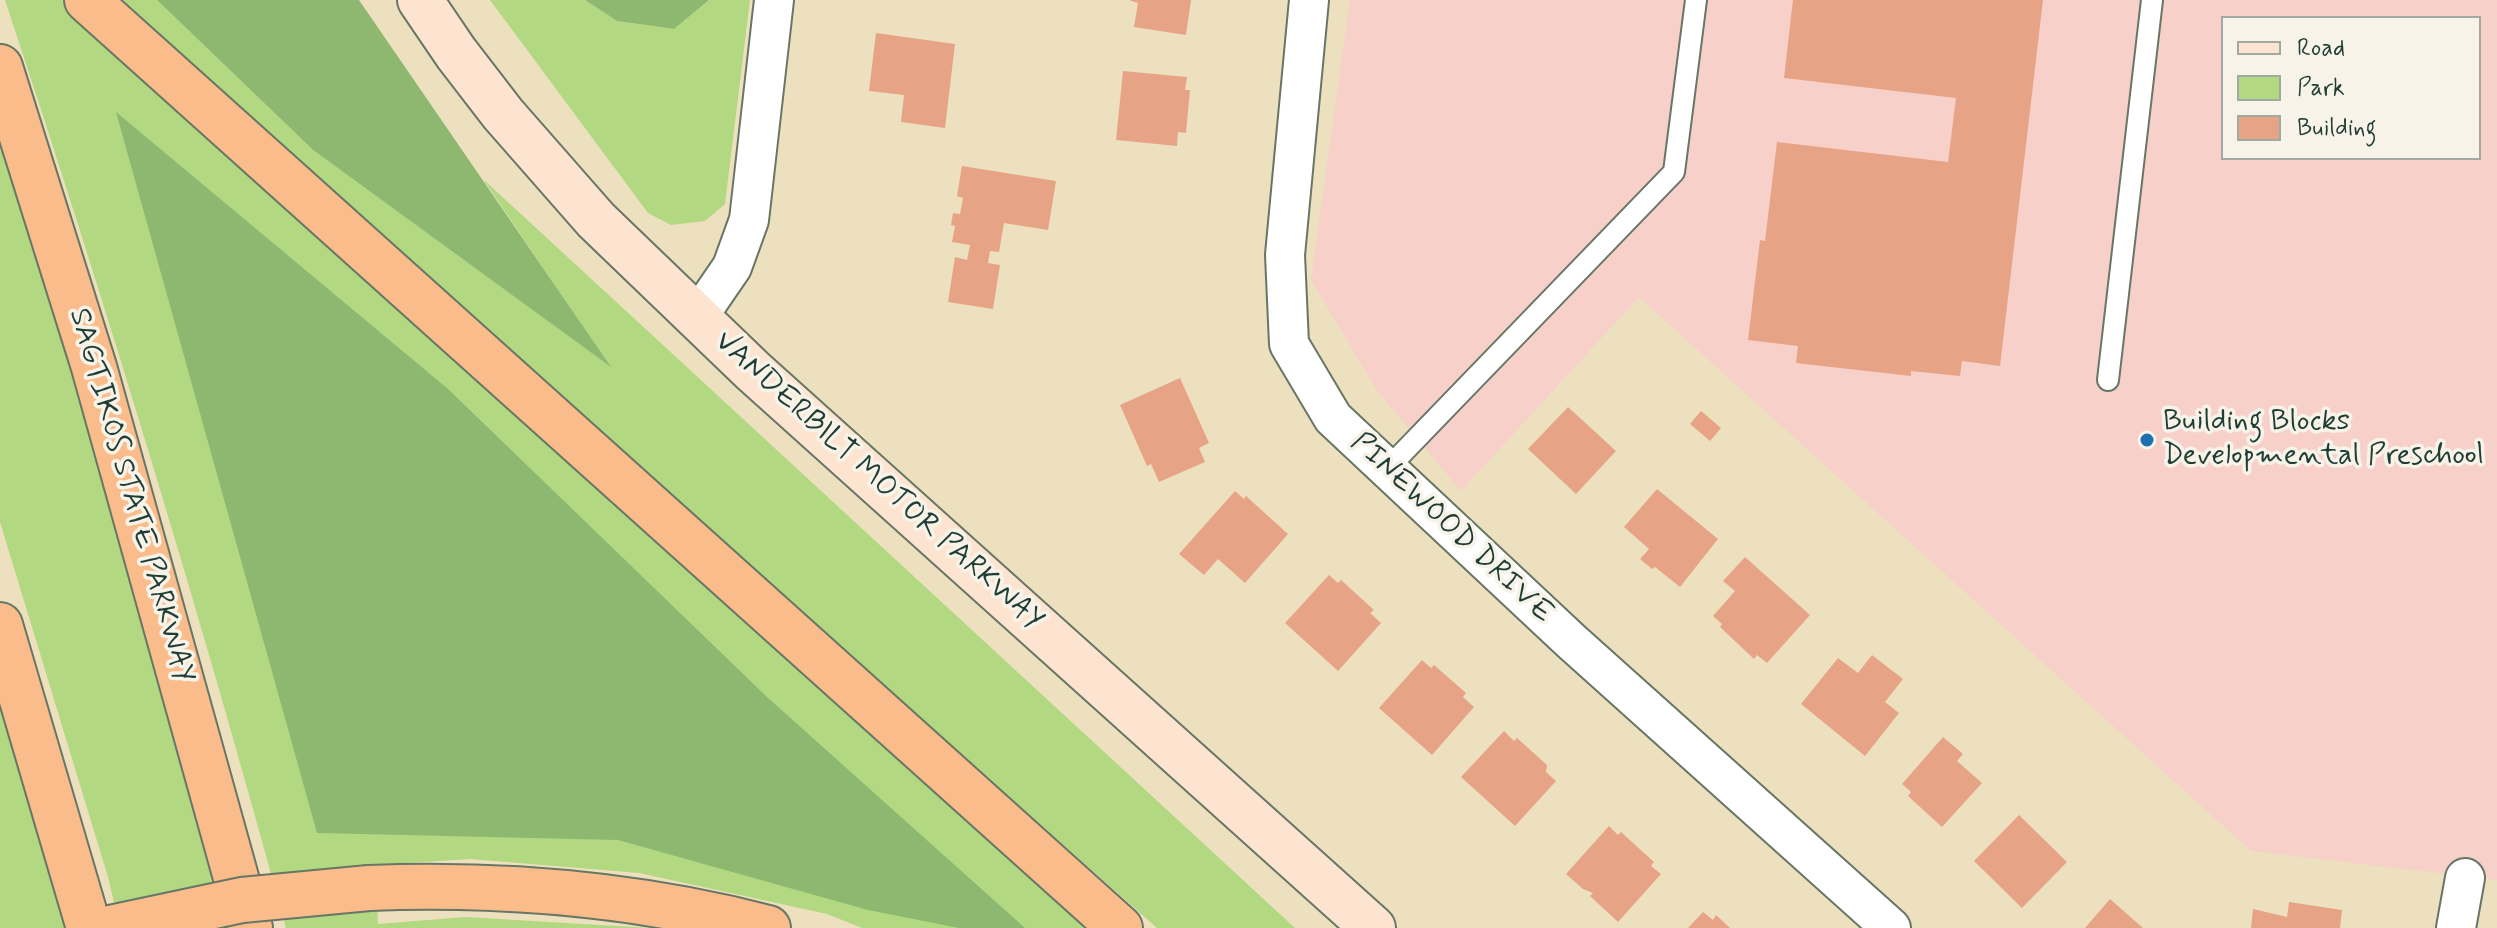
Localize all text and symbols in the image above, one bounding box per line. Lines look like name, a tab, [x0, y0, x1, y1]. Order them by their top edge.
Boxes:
legend	[2221, 16, 2481, 160]
text: Road	[2297, 33, 2345, 64]
text: Park	[2297, 73, 2345, 104]
text: Building	[2297, 113, 2377, 144]
street label: SAGTIKOS STATE PARKWAY	[59, 305, 201, 687]
street label: VANDERBILT MOTOR PARKWAY	[706, 325, 1050, 639]
place label: Building Blocks Developmental Preschool	[2163, 405, 2484, 476]
street label: PINEWOOD DRIVE	[1342, 426, 1560, 632]
marker: Building Blocks Developmental Preschool	[2138, 431, 2156, 449]

